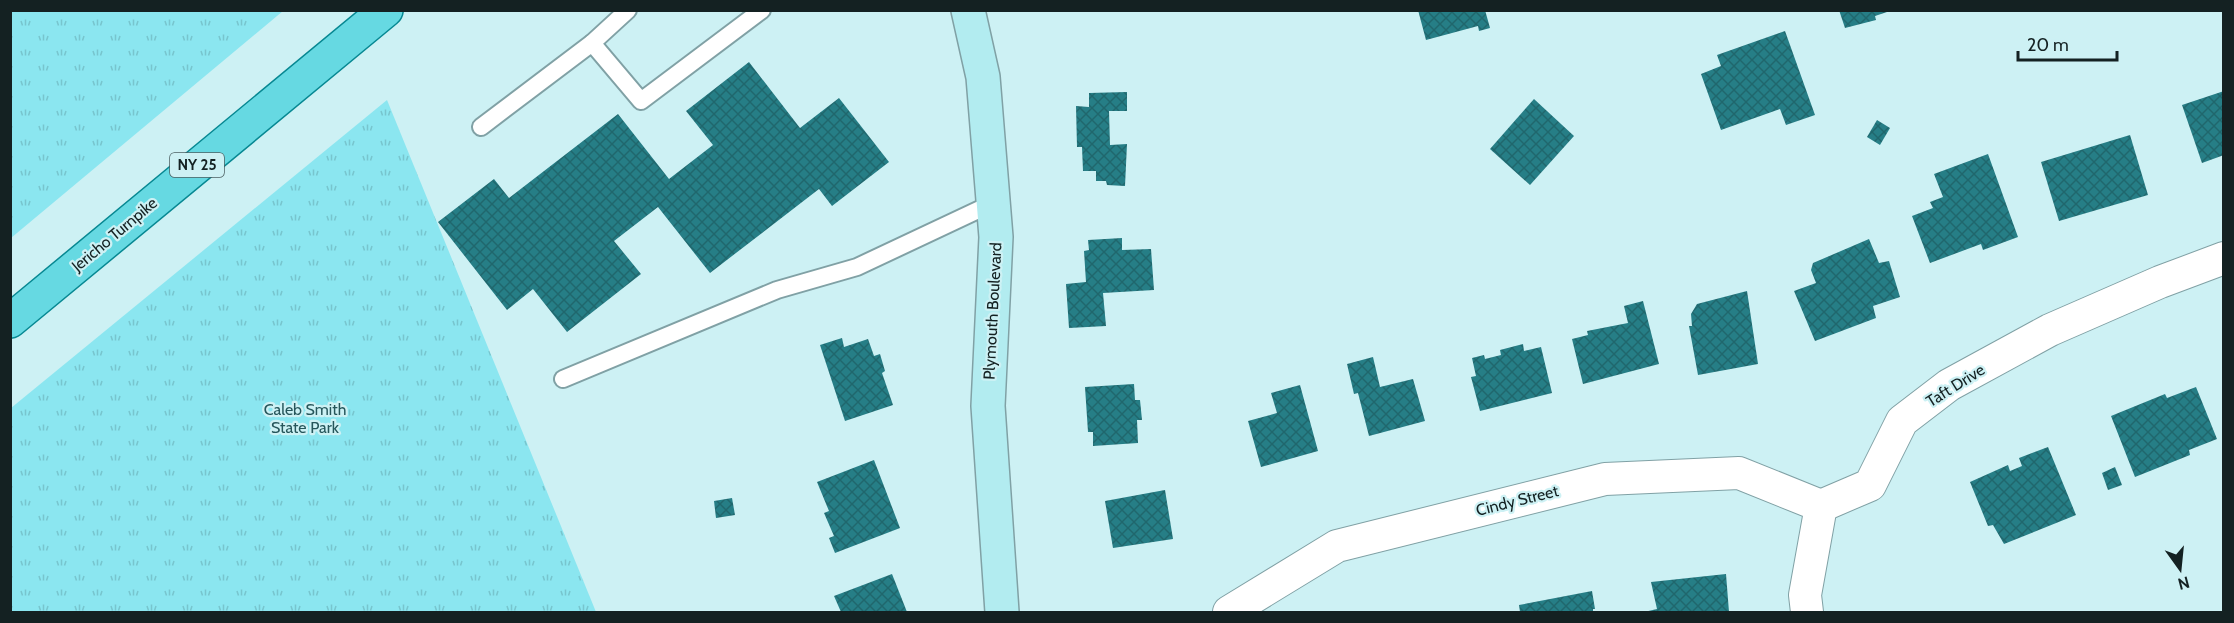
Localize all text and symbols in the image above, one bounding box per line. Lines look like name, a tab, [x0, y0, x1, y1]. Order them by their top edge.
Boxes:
scale bar	[2018, 24, 2117, 62]
text: 20 m	[2027, 34, 2069, 56]
road number: NY 25	[170, 153, 224, 177]
street label: Jericho Turnpike	[67, 193, 161, 276]
street label: Plymouth Boulevard	[979, 242, 1006, 380]
street label: Taft Drive	[1923, 360, 1988, 411]
park label: Caleb Smith State Park	[264, 400, 346, 437]
street label: Cindy Street	[1474, 481, 1561, 520]
north arrow	[2150, 539, 2210, 599]
text: N	[2176, 572, 2192, 594]

